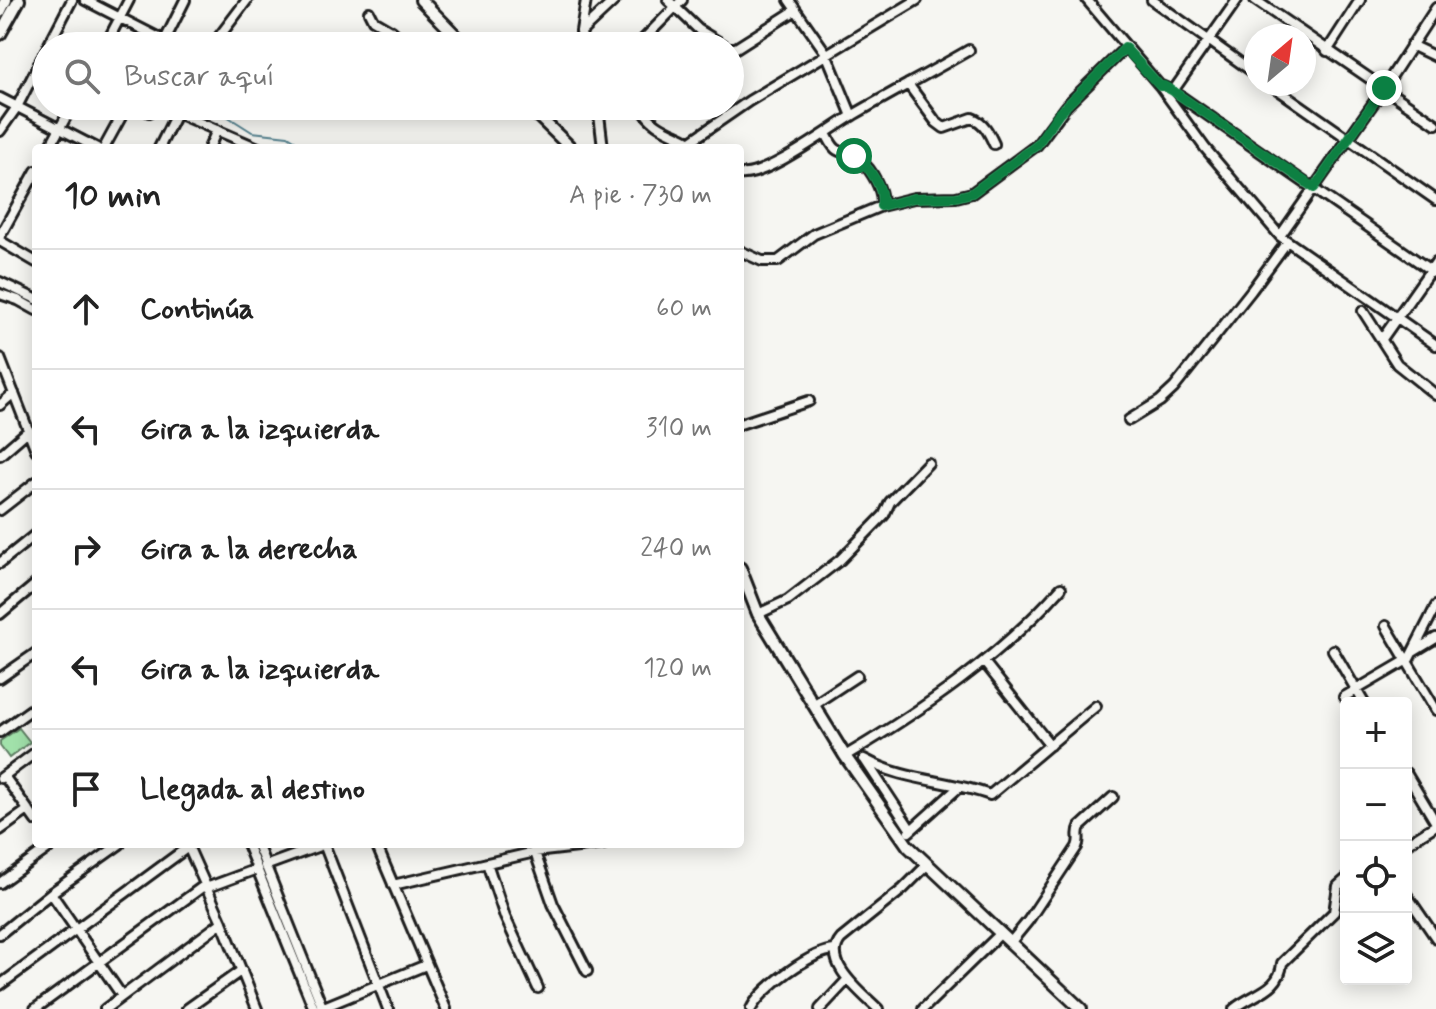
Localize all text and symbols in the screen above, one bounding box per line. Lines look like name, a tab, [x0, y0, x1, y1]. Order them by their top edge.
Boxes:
north arrow	[1244, 24, 1316, 96]
search box	[32, 32, 744, 120]
icon: search	[60, 54, 104, 98]
text: Buscar aquí	[124, 57, 275, 96]
route end	[1366, 70, 1402, 106]
route start	[836, 138, 872, 174]
text: 10 min	[64, 174, 162, 219]
text: A pie · 730 m	[569, 179, 712, 213]
icon: ahead	[64, 287, 108, 331]
text: Continúa	[140, 290, 254, 329]
text: 60 m	[656, 292, 712, 326]
icon: left	[64, 407, 108, 451]
text: Gira a la izquierda	[140, 410, 379, 449]
text: 310 m	[646, 412, 712, 446]
icon: right	[64, 527, 108, 571]
text: Gira a la derecha	[140, 530, 358, 569]
text: 240 m	[640, 532, 712, 566]
icon: left	[64, 647, 108, 691]
text: Gira a la izquierda	[140, 650, 379, 689]
text: 120 m	[643, 652, 712, 686]
map controls	[1340, 697, 1412, 985]
button: +	[1340, 697, 1412, 769]
icon: arrive	[64, 767, 108, 811]
button: −	[1340, 769, 1412, 841]
text: Llegada al destino	[140, 770, 365, 809]
button: locate	[1340, 841, 1412, 913]
button: layers	[1340, 913, 1412, 985]

